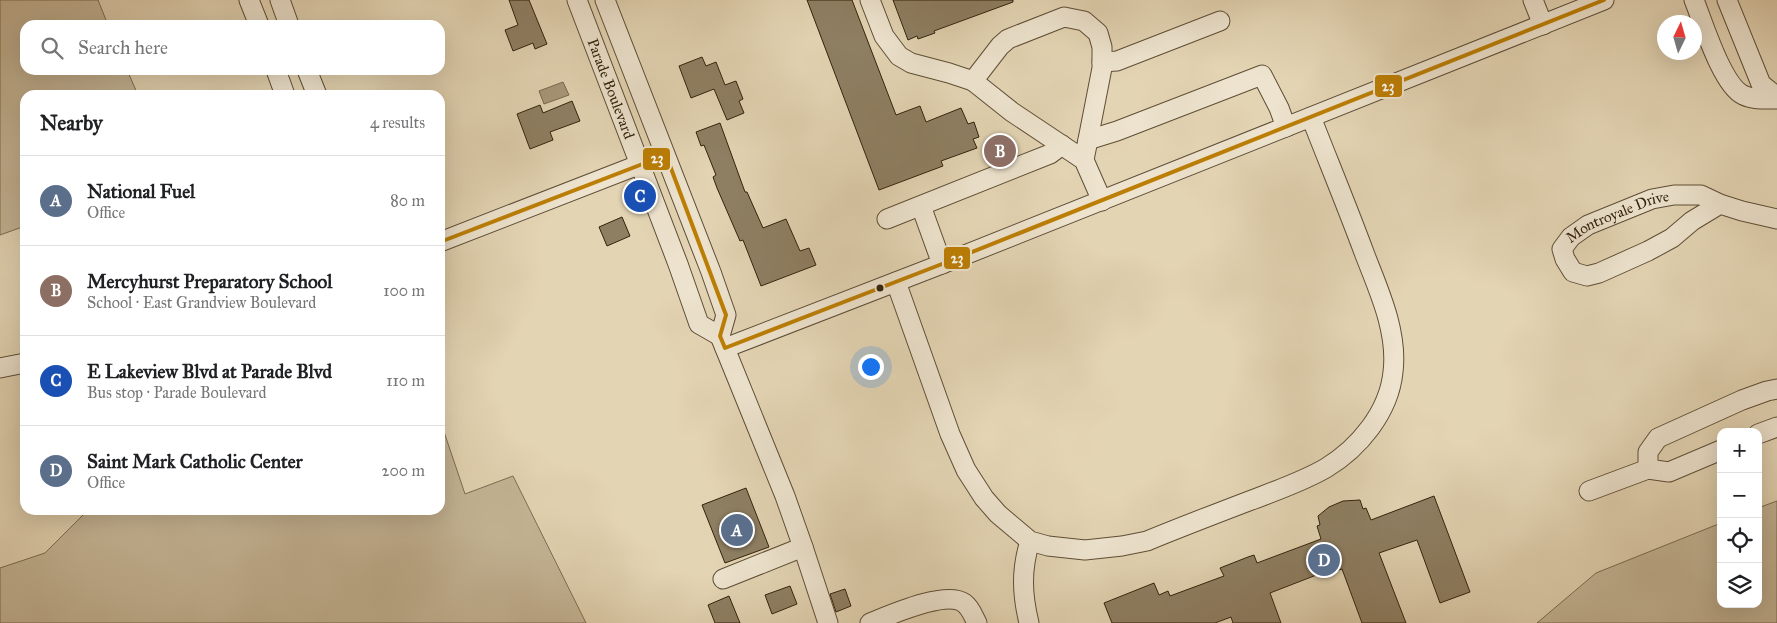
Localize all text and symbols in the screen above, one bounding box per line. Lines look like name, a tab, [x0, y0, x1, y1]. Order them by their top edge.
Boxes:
north arrow	[1657, 15, 1702, 60]
search box	[20, 20, 445, 75]
icon: search	[38, 34, 66, 62]
text: Search here	[78, 36, 168, 59]
street label: Parade Boulevard	[584, 36, 638, 142]
line badge: 23	[1374, 74, 1403, 98]
text: 23	[1382, 78, 1395, 96]
text: Nearby	[40, 110, 103, 136]
text: 4 results	[370, 113, 425, 132]
pin: B	[984, 132, 1016, 170]
line badge: 23	[642, 147, 671, 171]
text: 23	[651, 150, 664, 168]
pin: C	[624, 177, 656, 215]
text: National Fuel	[87, 180, 195, 203]
street label: Montroyale Drive	[1562, 187, 1670, 247]
text: A	[51, 191, 61, 210]
text: 80 m	[390, 191, 425, 210]
text: Office	[87, 203, 125, 222]
line badge: 23	[943, 246, 971, 270]
text: 23	[951, 250, 964, 268]
text: Mercyhurst Preparatory School	[87, 270, 332, 293]
text: B	[51, 281, 61, 300]
text: 100 m	[383, 281, 425, 300]
unlabelled marker	[875, 283, 885, 293]
text: School · East Grandview Boulevard	[87, 293, 316, 312]
your location	[858, 354, 884, 380]
text: E Lakeview Blvd at Parade Blvd	[87, 360, 332, 383]
text: C	[51, 371, 61, 390]
text: 110 m	[386, 371, 425, 390]
text: Bus stop · Parade Boulevard	[87, 383, 267, 402]
map controls	[1717, 428, 1762, 608]
button: +	[1717, 428, 1762, 473]
text: Saint Mark Catholic Center	[87, 450, 303, 473]
text: D	[50, 461, 62, 480]
text: 200 m	[382, 461, 425, 480]
text: Office	[87, 473, 125, 492]
button: −	[1717, 473, 1762, 518]
pin: A	[721, 511, 753, 549]
button: locate	[1717, 518, 1762, 563]
pin: D	[1308, 541, 1340, 579]
button: layers	[1717, 563, 1762, 608]

